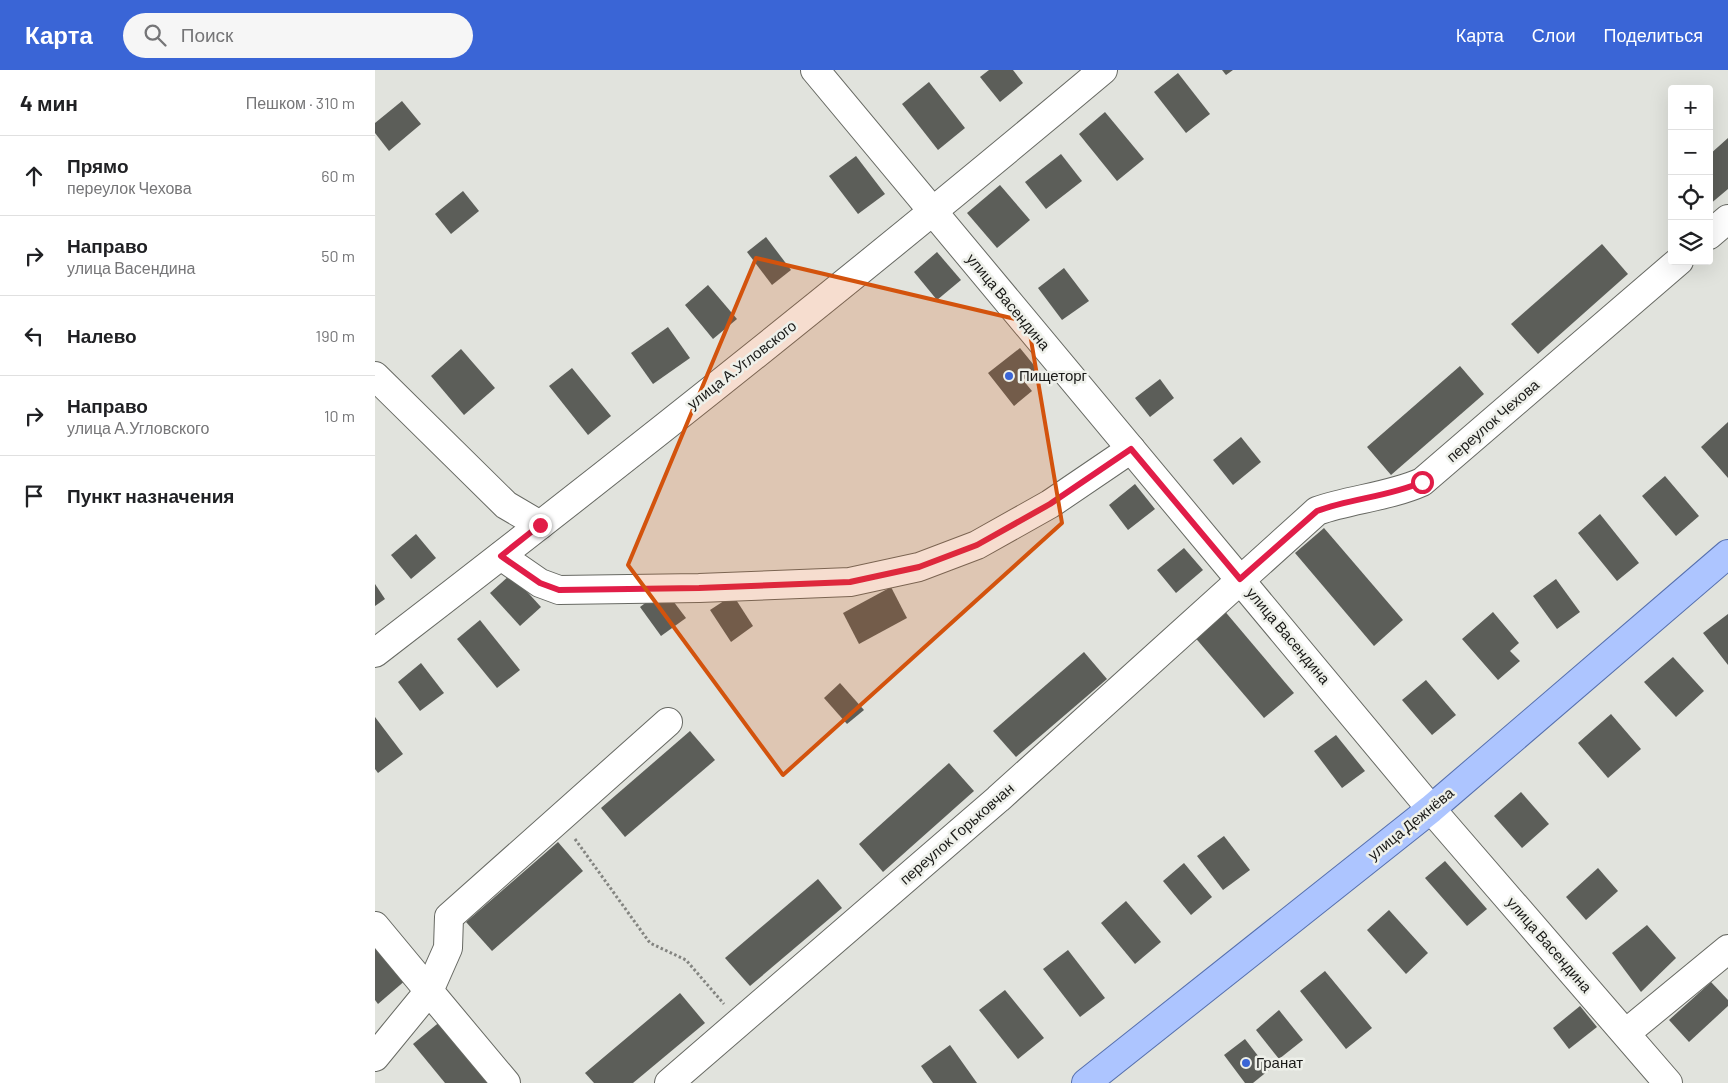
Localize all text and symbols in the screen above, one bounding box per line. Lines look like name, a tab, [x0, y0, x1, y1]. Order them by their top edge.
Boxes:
search box	[123, 13, 473, 58]
text: Карта	[25, 20, 93, 49]
icon: search	[141, 21, 169, 49]
text: Поиск	[181, 23, 233, 46]
text: Карта	[1456, 24, 1504, 46]
text: Слои	[1532, 24, 1576, 46]
text: Поделиться	[1604, 24, 1703, 46]
map controls	[1668, 85, 1713, 265]
button: +	[1668, 85, 1713, 130]
text: 4 мин	[20, 90, 78, 115]
text: Пешком · 310 m	[246, 93, 355, 112]
button: −	[1668, 130, 1713, 175]
text: Прямо	[67, 154, 129, 177]
icon: ahead	[20, 162, 48, 190]
text: 60 m	[321, 166, 355, 185]
button: locate	[1668, 175, 1713, 220]
text: переулок Чехова	[67, 178, 192, 197]
button: layers	[1668, 220, 1713, 265]
text: Направо	[67, 234, 148, 257]
icon: right	[20, 242, 48, 270]
text: 50 m	[321, 246, 355, 265]
street label: улица Васендина	[963, 249, 1055, 354]
text: улица Васендина	[67, 258, 196, 277]
street label: улица А.Угловского	[683, 316, 800, 412]
icon: left	[20, 322, 48, 350]
text: Налево	[67, 324, 137, 347]
text: 190 m	[316, 326, 355, 345]
place label: Пищеторг	[1019, 366, 1088, 384]
marker: Пищеторг	[1003, 370, 1015, 382]
street label: переулок Чехова	[1442, 375, 1543, 465]
text: Направо	[67, 394, 148, 417]
icon: right	[20, 402, 48, 430]
text: 10 m	[324, 406, 355, 425]
text: улица А.Угловского	[67, 418, 209, 437]
route start	[1411, 471, 1434, 494]
icon: arrive	[20, 482, 48, 510]
text: Пункт назначения	[67, 484, 234, 507]
route end	[529, 514, 552, 537]
street label: улица Васендина	[1243, 583, 1335, 688]
street label: переулок Горьковчан	[896, 779, 1017, 888]
street label: улица Дежнёва	[1364, 783, 1457, 863]
street label: улица Васендина	[1503, 893, 1596, 996]
place label: Гранат	[1256, 1053, 1303, 1071]
marker: Гранат	[1240, 1057, 1252, 1069]

